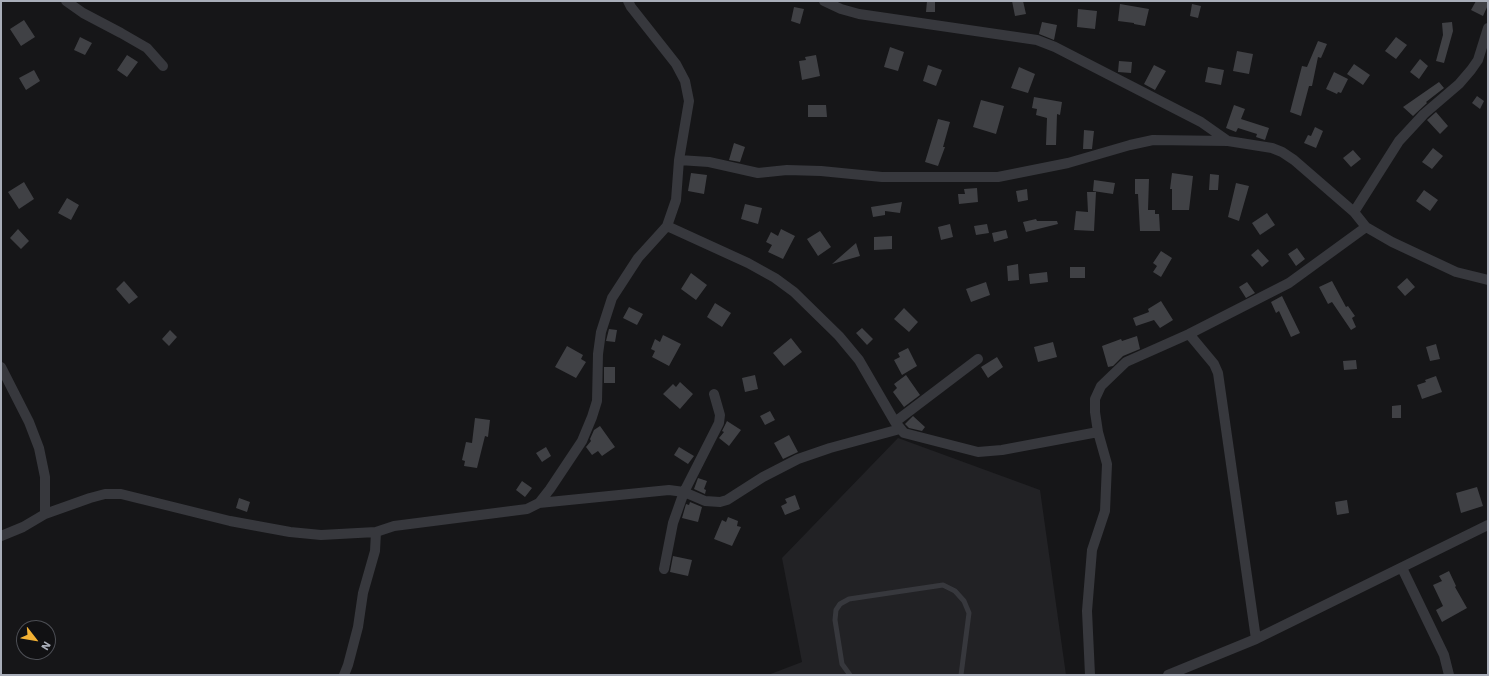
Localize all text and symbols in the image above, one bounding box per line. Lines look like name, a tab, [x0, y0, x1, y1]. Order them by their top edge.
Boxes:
north arrow	[16, 620, 56, 660]
text: N	[38, 639, 54, 653]

